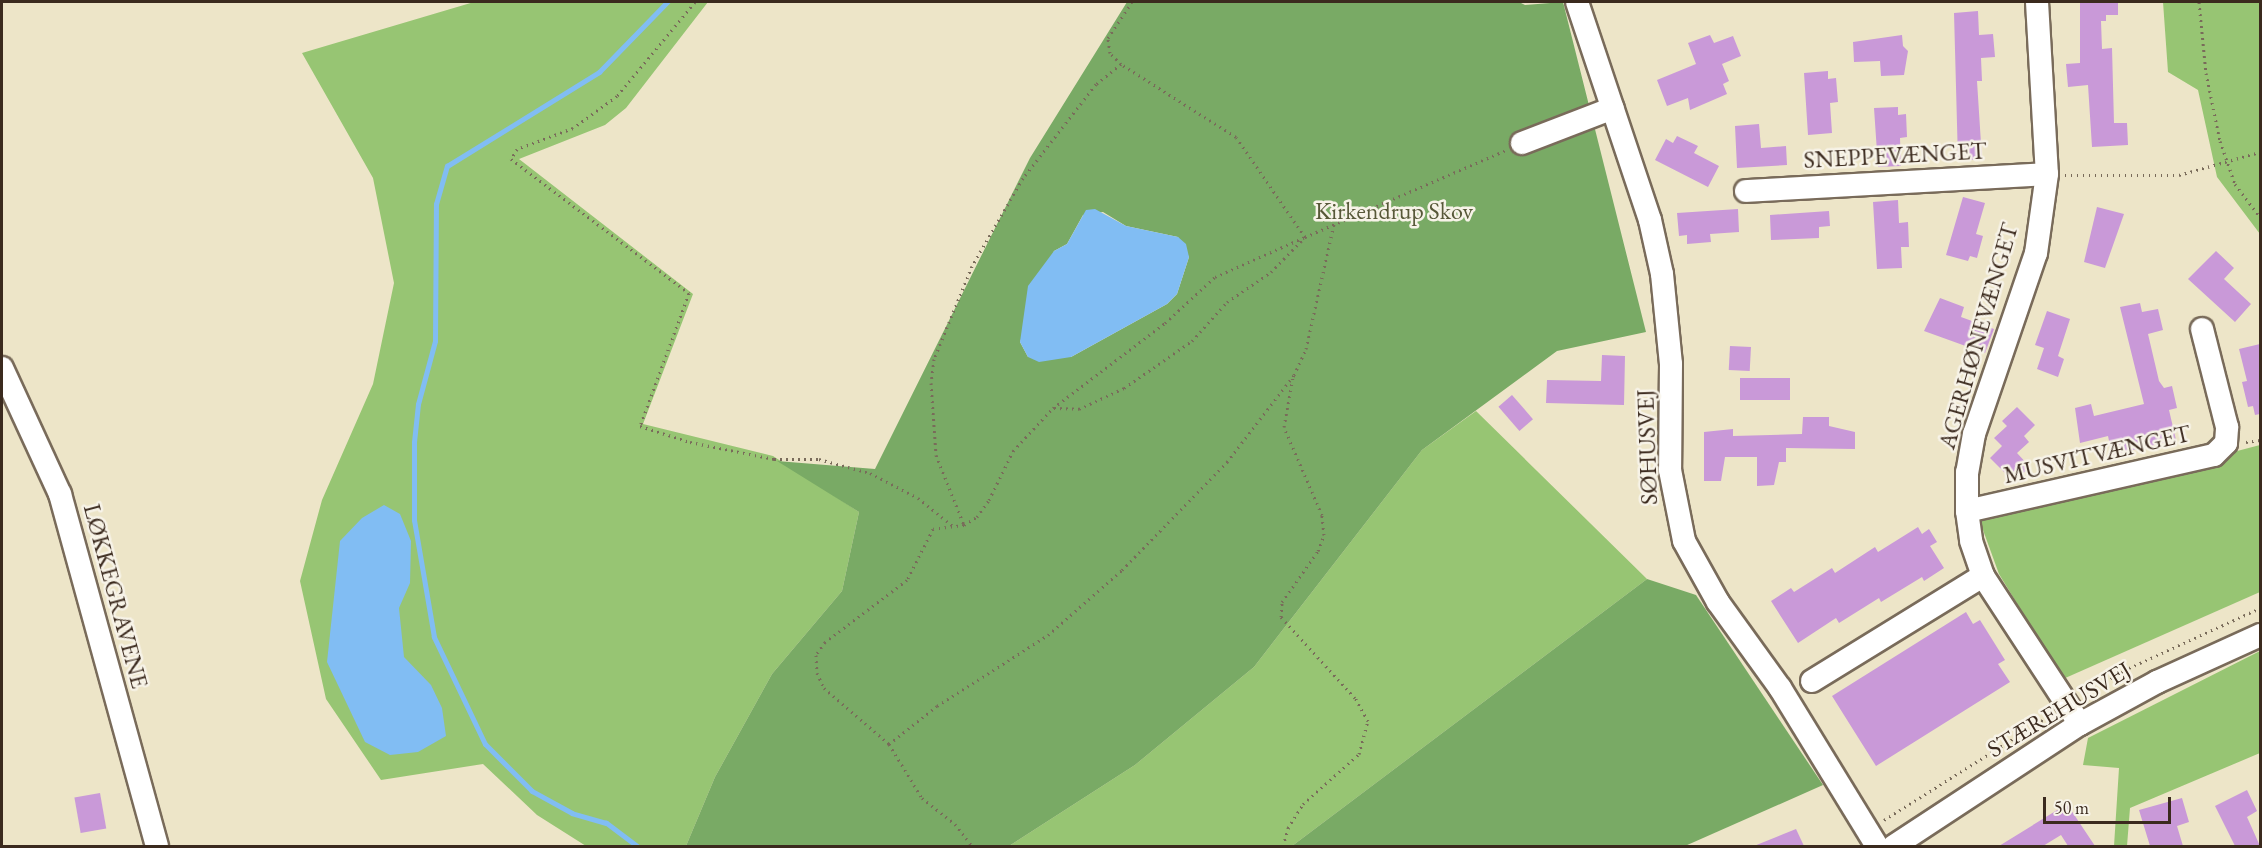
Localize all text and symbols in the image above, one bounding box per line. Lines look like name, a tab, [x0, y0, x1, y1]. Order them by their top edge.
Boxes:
street label: SNEPPEVÆNGET	[1803, 136, 1987, 174]
park label: Kirkendrup Skov	[1315, 197, 1473, 225]
street label: AGERHØNEVÆNGET	[1932, 220, 2024, 452]
street label: SØHUSVEJ	[1631, 389, 1663, 505]
street label: MUSVITVÆNGET	[2001, 418, 2193, 490]
street label: LØKKEGRAVENE	[78, 501, 154, 691]
street label: STÆREHUSVEJ	[1982, 655, 2136, 763]
scale bar	[2046, 785, 2174, 823]
text: 50 m	[2054, 796, 2089, 819]

